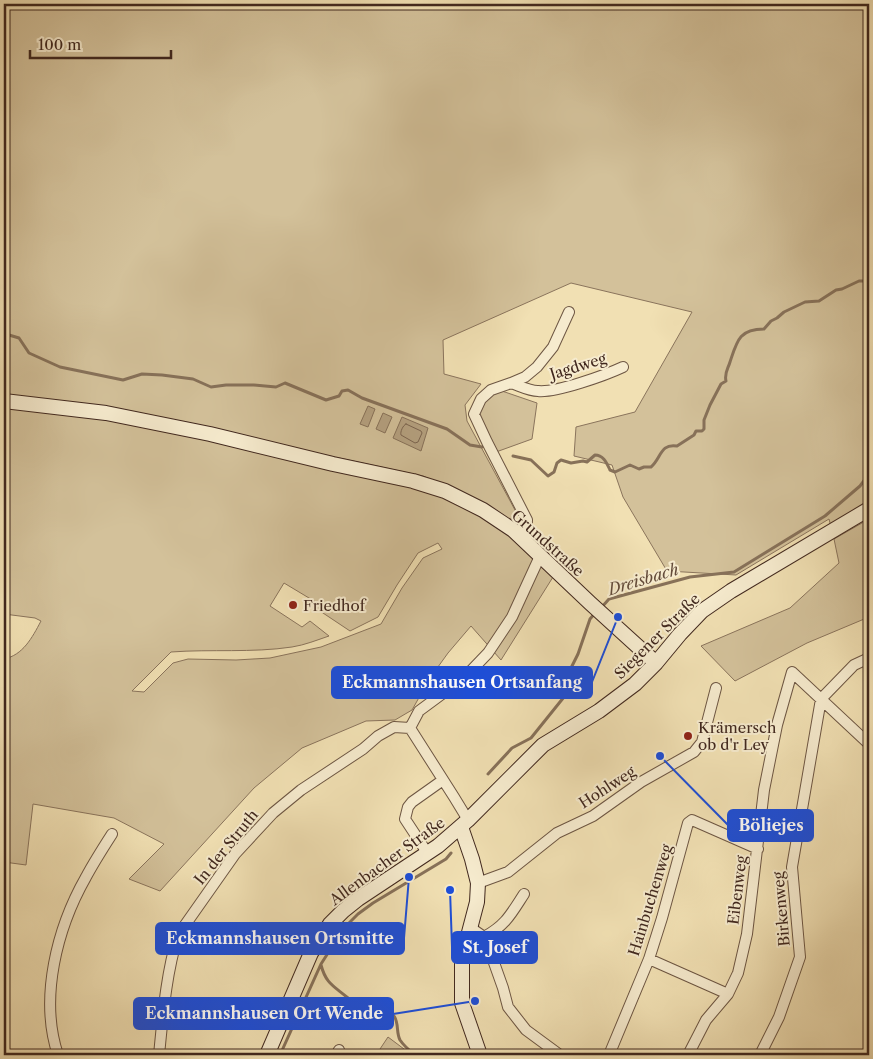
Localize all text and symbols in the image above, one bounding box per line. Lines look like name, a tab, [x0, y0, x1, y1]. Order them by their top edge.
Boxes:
scale bar	[30, 28, 171, 60]
text: 100 m	[38, 35, 81, 54]
street label: Jagdweg	[545, 348, 609, 384]
street label: Grundstraße	[508, 506, 588, 580]
water label: Dreisbach	[603, 559, 681, 600]
street label: Siegener Straße	[610, 589, 704, 683]
place label: Friedhof	[303, 596, 367, 615]
marker: Friedhof	[287, 599, 299, 611]
callout: Eckmannshausen Ortsanfang	[332, 667, 592, 698]
text: Eckmannshausen Ortsanfang	[342, 672, 583, 692]
place label: Krämersch ob d'r Ley	[698, 718, 777, 754]
marker: Krämersch ob d'r Ley	[682, 730, 694, 742]
street label: Hohlweg	[575, 762, 639, 812]
street label: In der Struth	[190, 805, 262, 888]
callout: Böliejes	[728, 810, 813, 841]
street label: Allenbacher Straße	[325, 813, 448, 910]
text: Böliejes	[738, 815, 804, 835]
street label: Hainbuchenweg	[624, 842, 676, 958]
street label: Eibenweg	[723, 854, 751, 926]
street label: Birkenweg	[768, 871, 794, 947]
callout: Eckmannshausen Ortsmitte	[156, 923, 404, 954]
text: Eckmannshausen Ortsmitte	[166, 928, 394, 948]
callout: St. Josef	[452, 932, 537, 963]
text: St. Josef	[462, 937, 530, 957]
callout: Eckmannshausen Ort Wende	[134, 998, 393, 1029]
text: Eckmannshausen Ort Wende	[145, 1003, 384, 1023]

